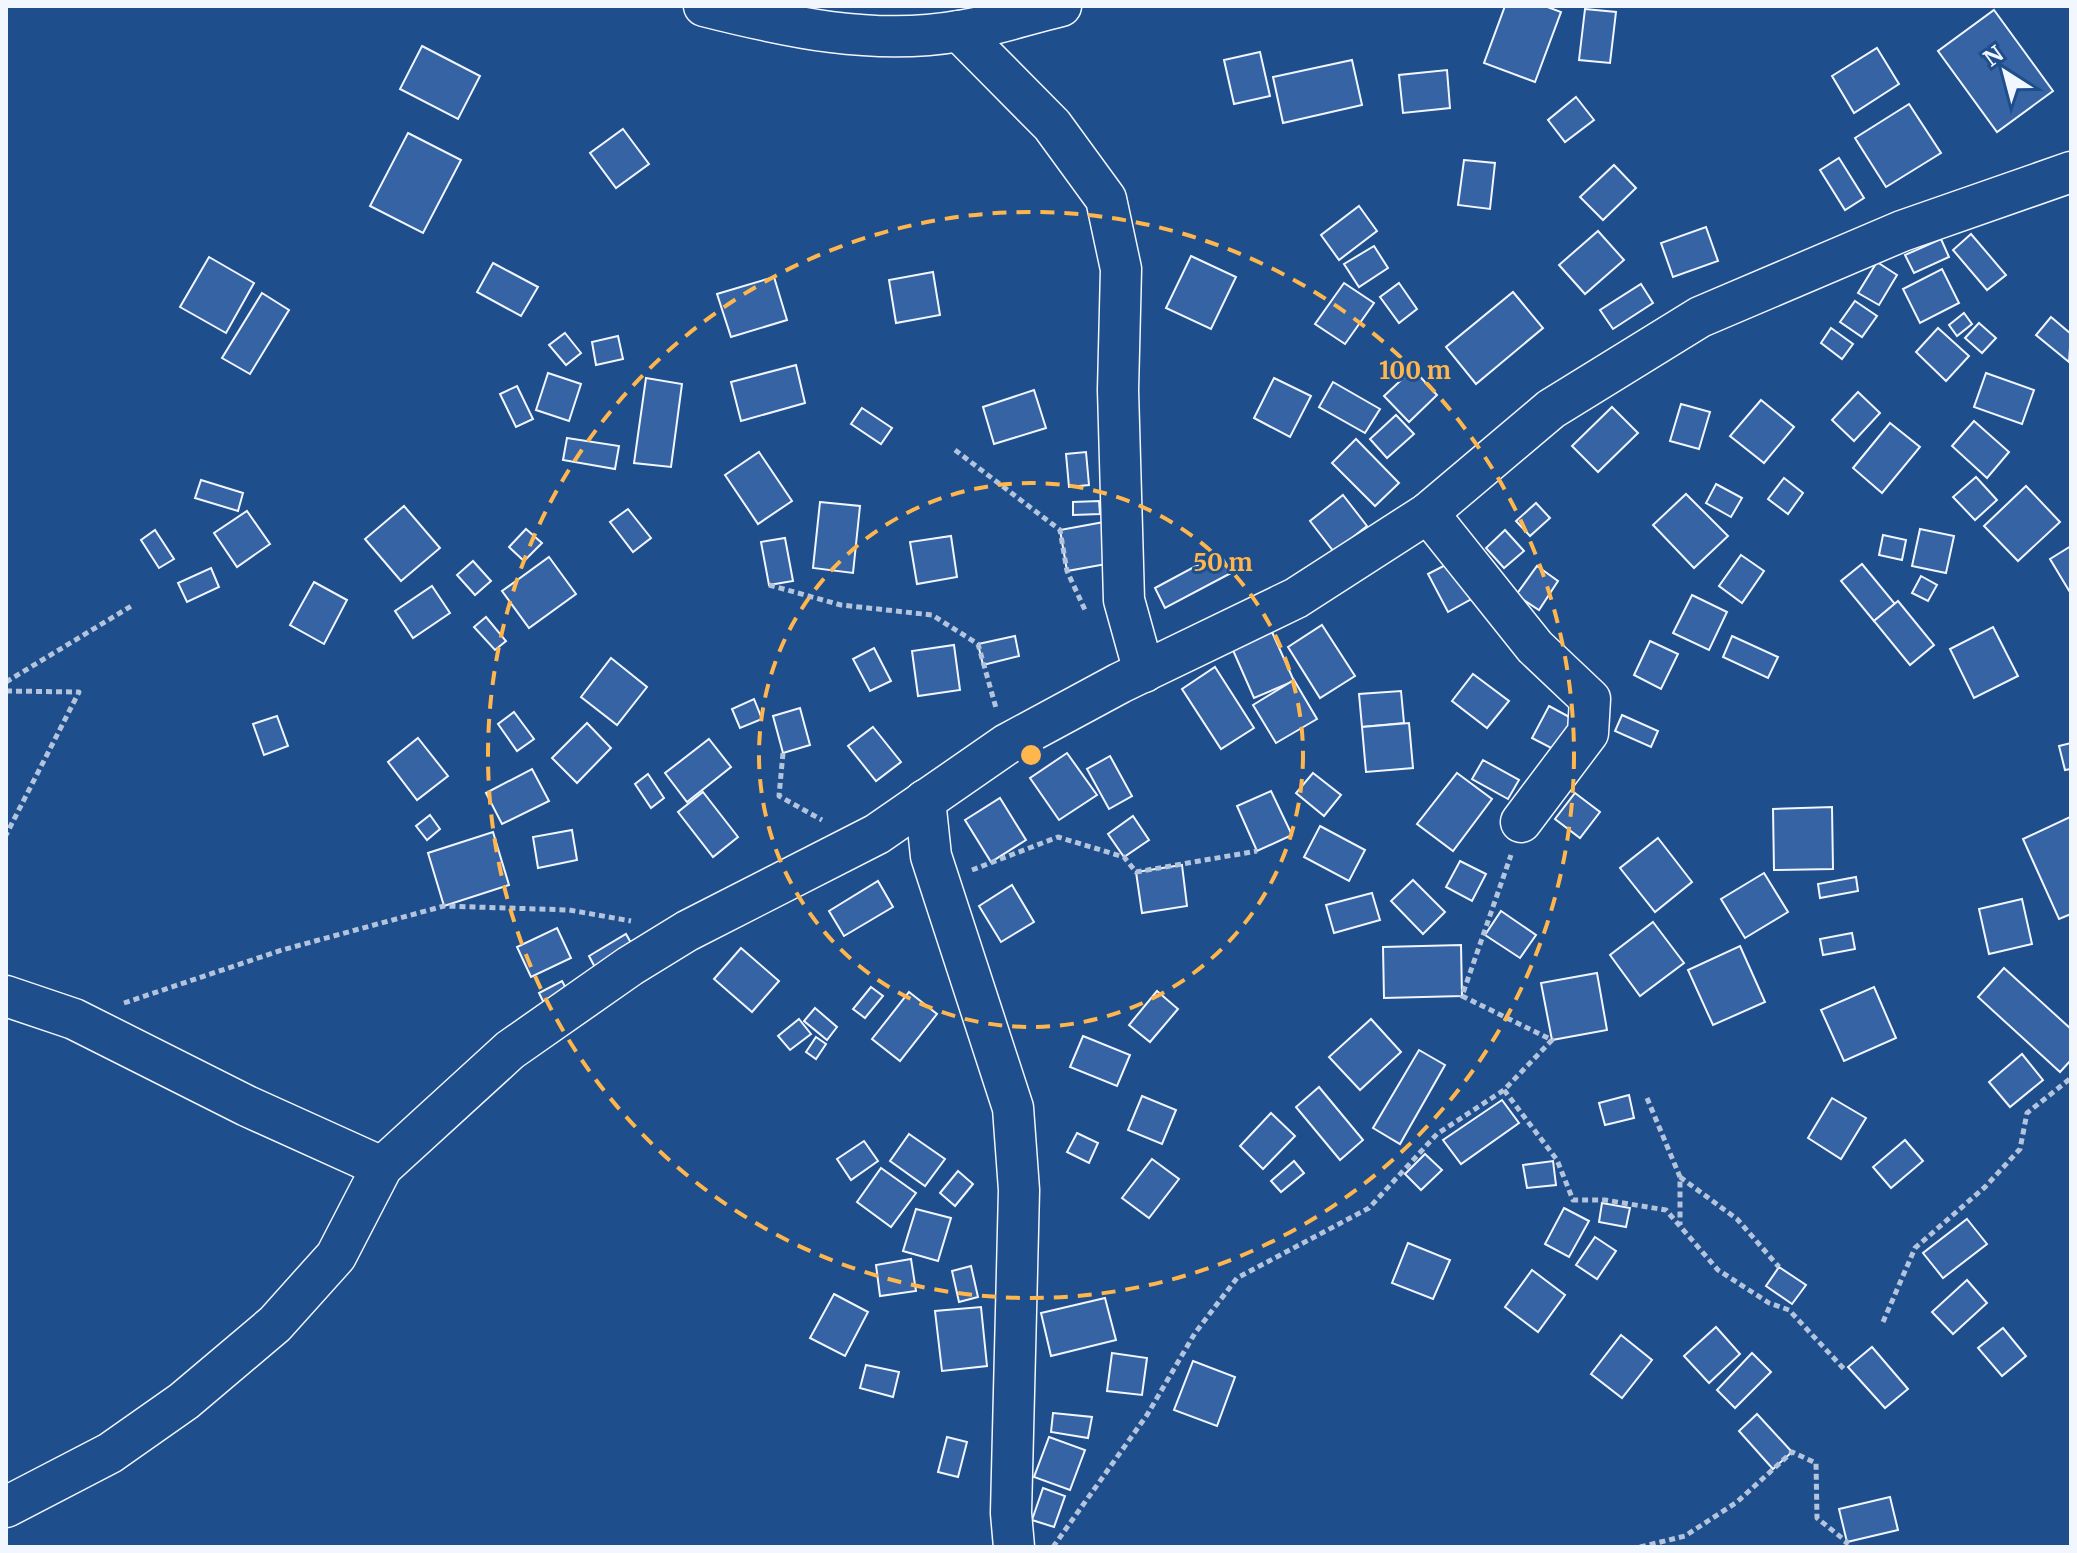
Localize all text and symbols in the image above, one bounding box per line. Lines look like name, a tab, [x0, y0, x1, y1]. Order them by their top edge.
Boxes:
north arrow	[1965, 32, 2045, 112]
text: N	[1978, 39, 2009, 72]
text: 100 m	[1379, 355, 1451, 386]
text: 50 m	[1193, 547, 1253, 578]
centre of rings	[1017, 741, 1045, 769]

